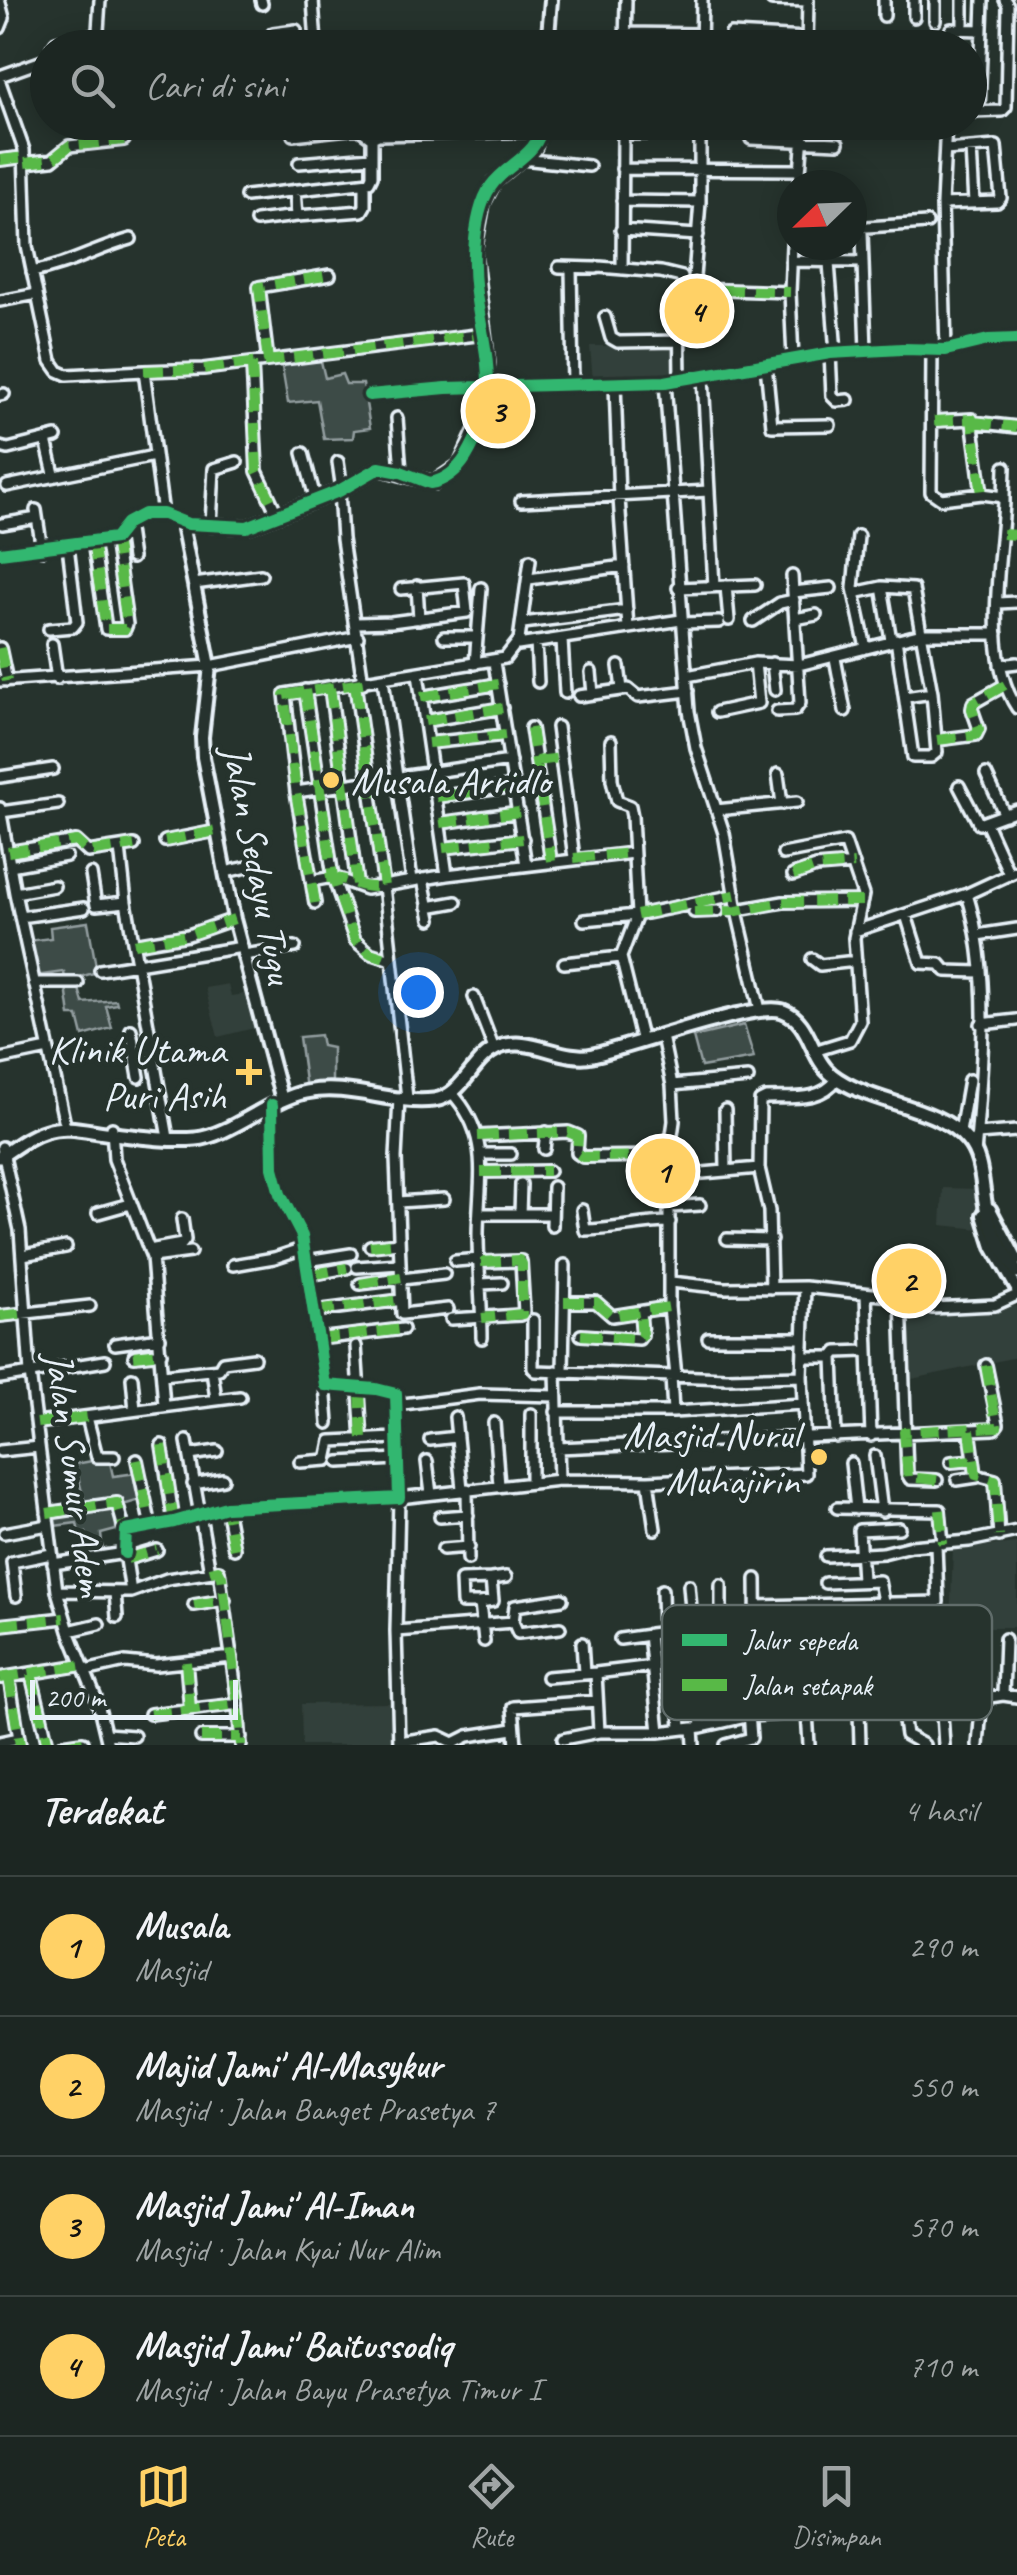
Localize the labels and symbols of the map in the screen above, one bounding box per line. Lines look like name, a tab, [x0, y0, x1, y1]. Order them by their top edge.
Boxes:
north arrow	[777, 170, 867, 260]
pin: 4	[664, 274, 730, 348]
pin: 3	[466, 374, 530, 448]
street label: Jalan Sedayu Tugu	[210, 739, 306, 990]
place label: Musala Arridlo	[351, 756, 554, 806]
marker: Musala Arridlo	[320, 769, 342, 791]
your location	[393, 967, 444, 1018]
place label: Klinik Utama Puri Asih	[49, 1025, 229, 1121]
marker: Klinik Utama Puri Asih	[236, 1059, 262, 1085]
pin: 1	[630, 1134, 696, 1208]
pin: 2	[876, 1244, 942, 1318]
street label: Jalan Sumur Adem	[33, 1347, 117, 1601]
place label: Masjid Nurul Muhajirin	[623, 1410, 805, 1506]
marker: Masjid Nurul Muhajirin	[808, 1446, 830, 1468]
legend	[662, 1605, 992, 1720]
text: Jalur sepeda	[742, 1623, 859, 1658]
text: Jalan setapak	[742, 1668, 874, 1703]
scale bar	[30, 1675, 238, 1720]

